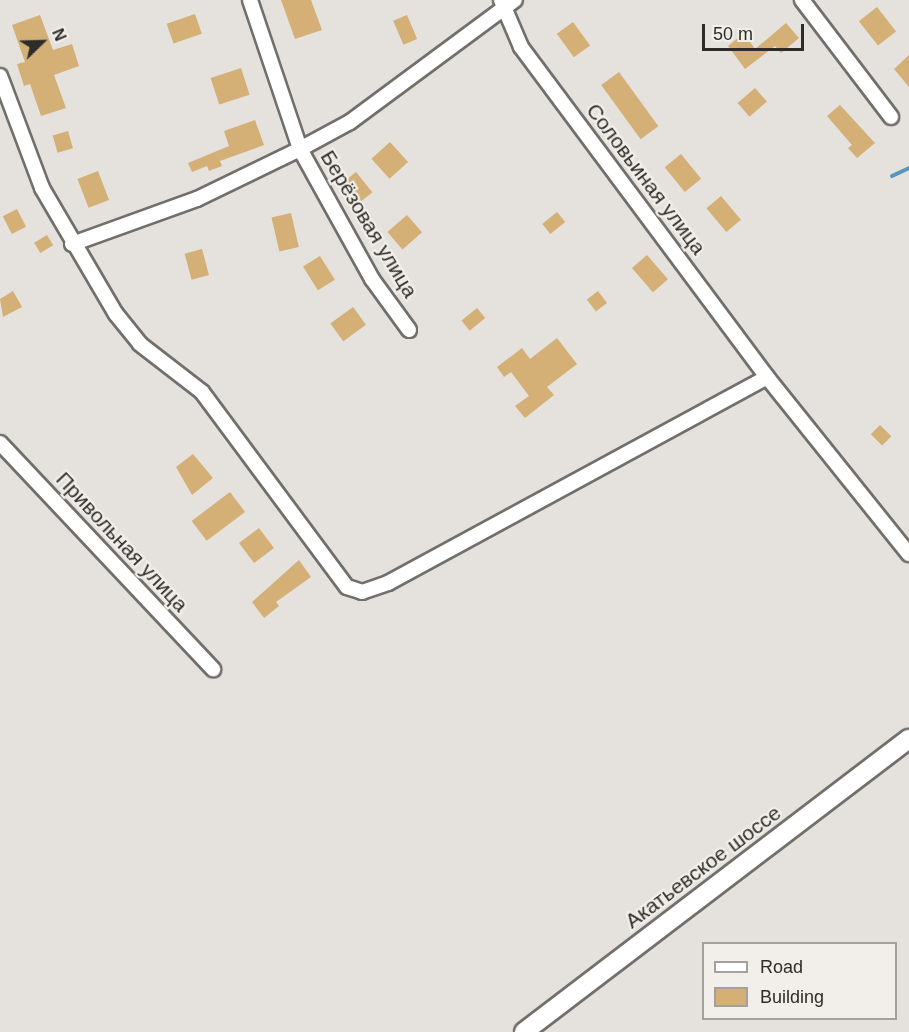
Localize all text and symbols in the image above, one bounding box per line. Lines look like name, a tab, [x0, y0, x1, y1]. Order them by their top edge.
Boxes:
north arrow	[12, 12, 72, 72]
scale bar	[705, 12, 807, 50]
text: 50 m	[713, 24, 753, 44]
text: N	[49, 26, 69, 43]
street label: Соловьиная улица	[581, 99, 711, 259]
street label: Берёзовая улица	[315, 146, 423, 302]
street label: Привольная улица	[51, 467, 193, 617]
street label: Акатьевское шоссе	[620, 800, 786, 934]
legend	[702, 942, 897, 1020]
text: Road	[760, 957, 803, 977]
text: Building	[760, 987, 824, 1007]

